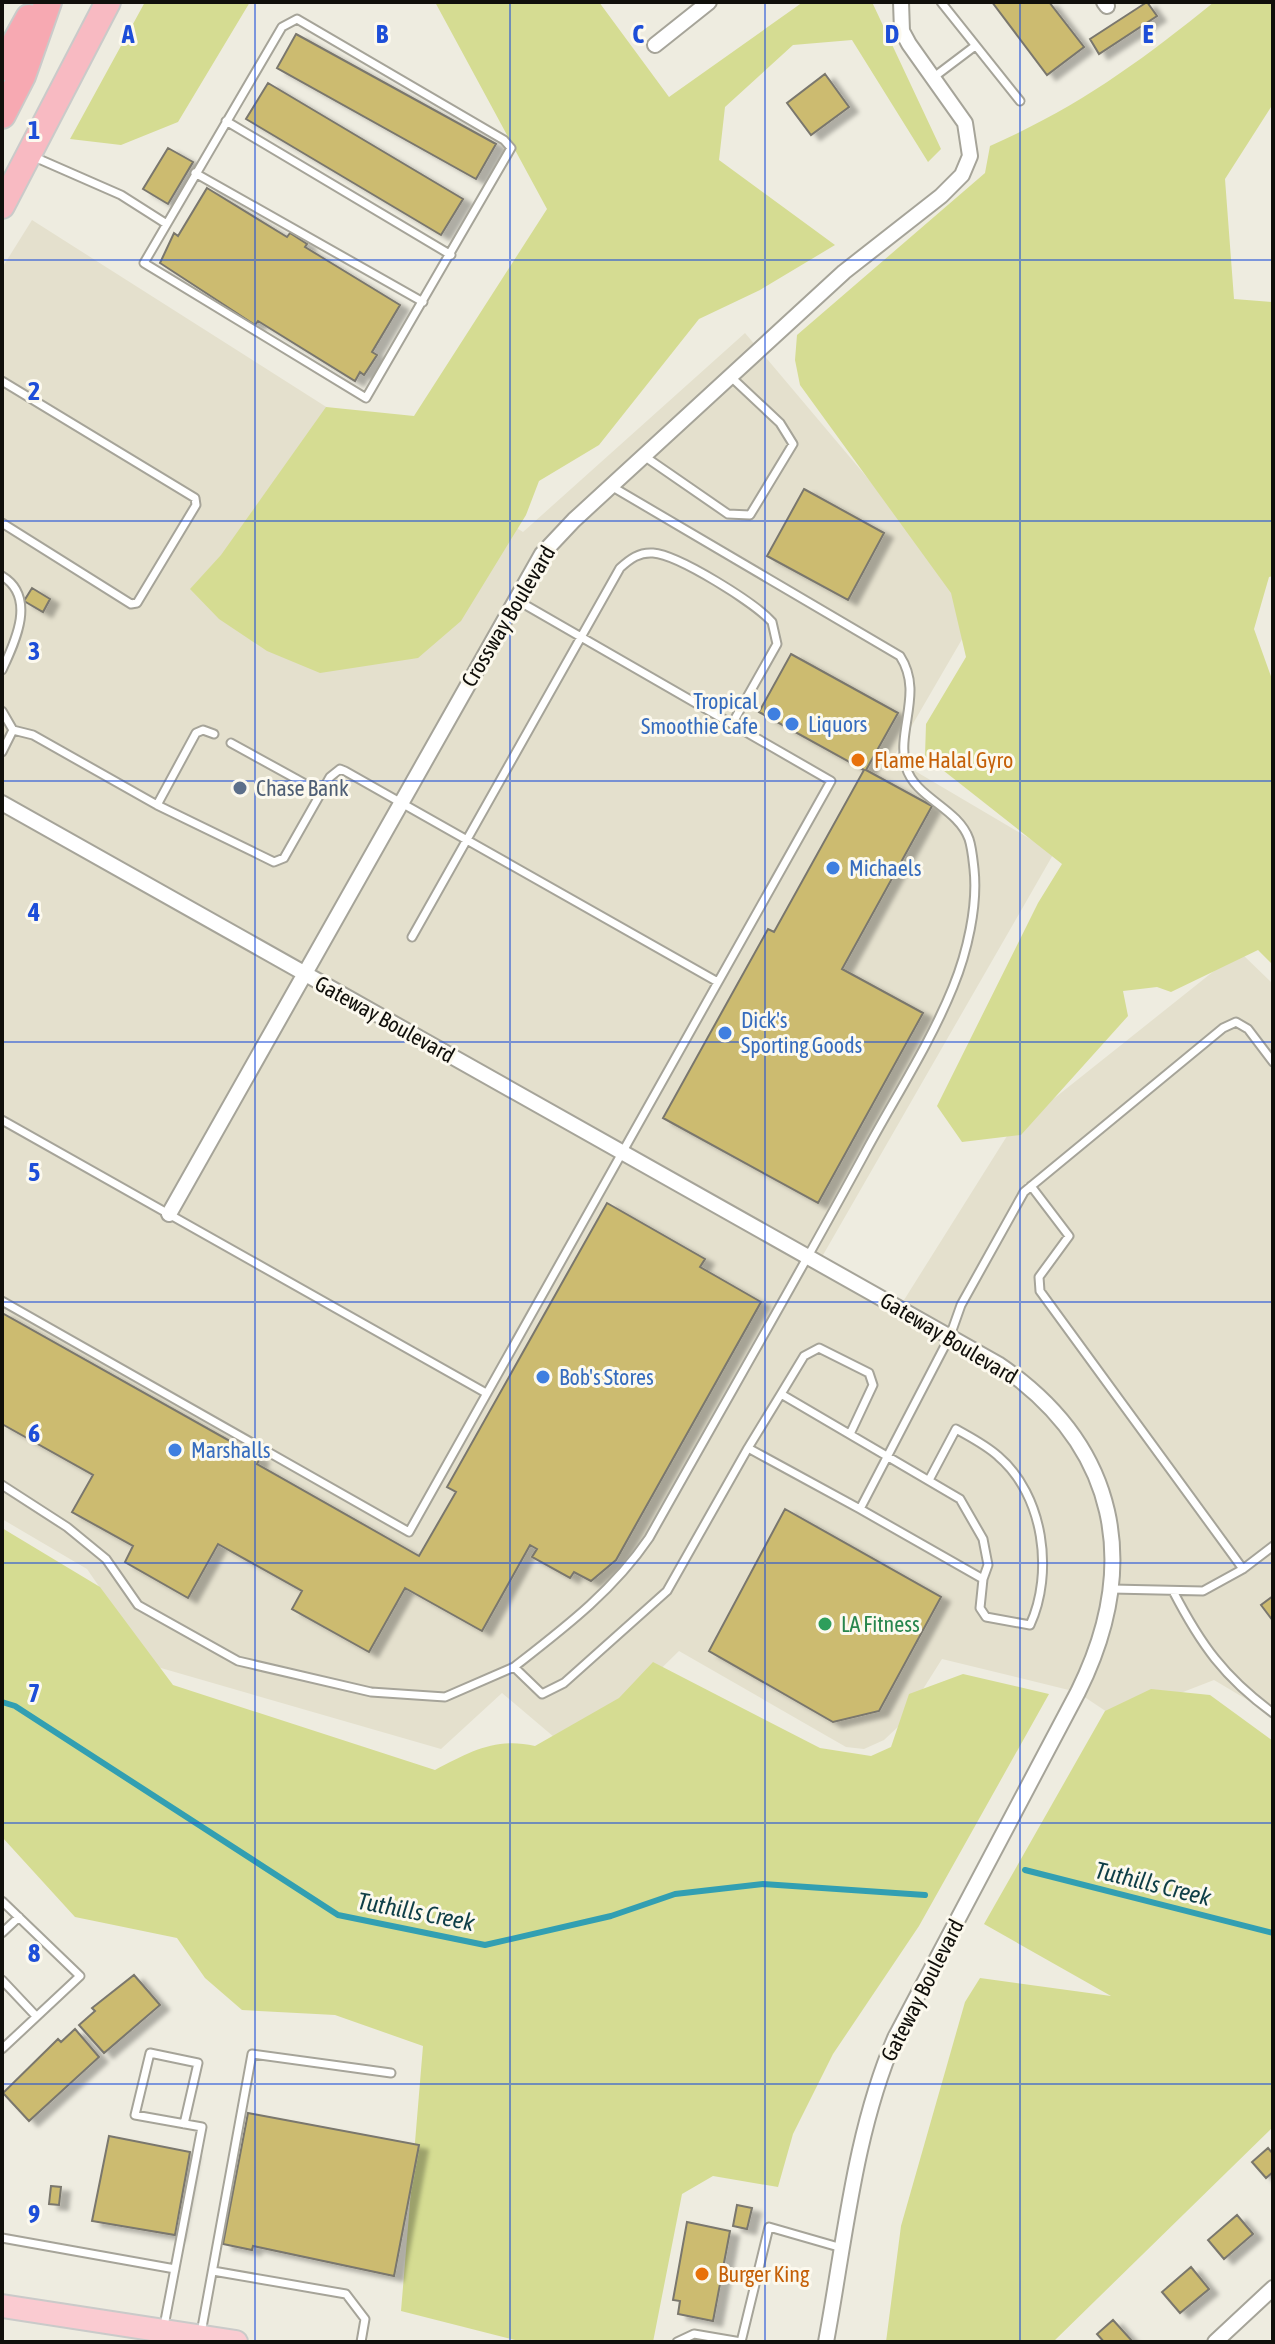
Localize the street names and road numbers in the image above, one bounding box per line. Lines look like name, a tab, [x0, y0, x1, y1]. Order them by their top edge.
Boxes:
street label: Crossway Boulevard	[456, 541, 560, 691]
street label: Gateway Boulevard	[311, 970, 459, 1068]
street label: Gateway Boulevard	[876, 1287, 1022, 1389]
street label: Gateway Boulevard	[875, 1915, 969, 2065]

